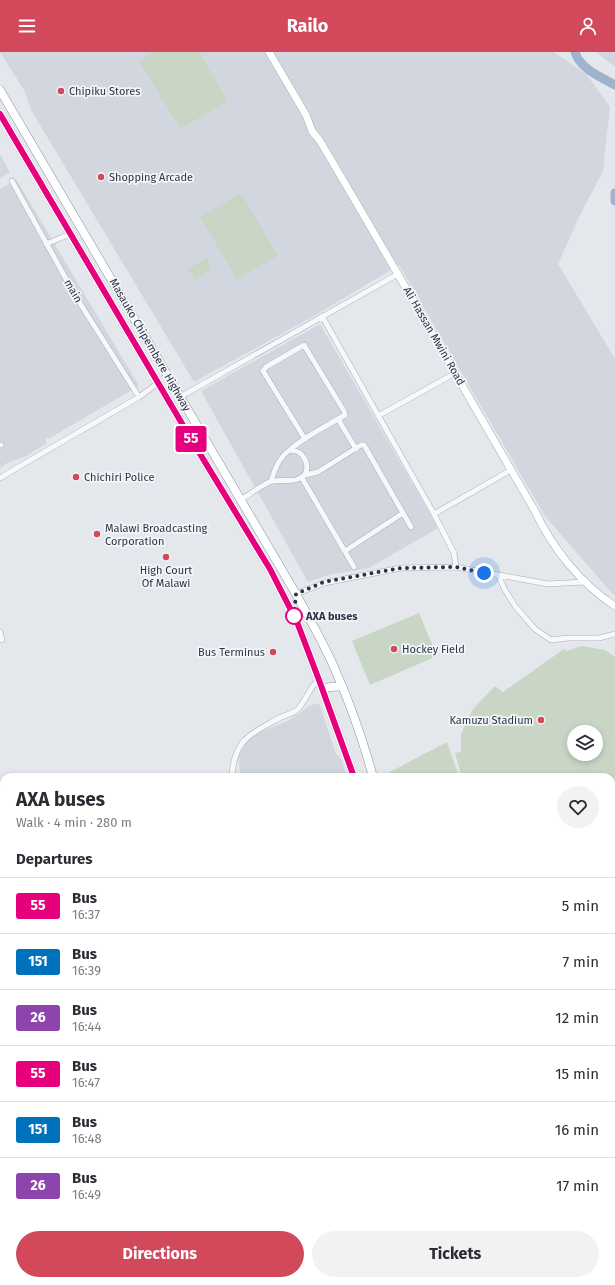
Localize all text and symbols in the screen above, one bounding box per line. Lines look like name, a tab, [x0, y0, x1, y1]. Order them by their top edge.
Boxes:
icon: menu	[16, 15, 38, 37]
text: Railo	[287, 15, 328, 37]
icon: person	[577, 15, 599, 37]
place label: Chipiku Stores	[69, 85, 140, 98]
marker: Chipiku Stores	[56, 86, 66, 96]
place label: Shopping Arcade	[109, 171, 193, 184]
marker: Shopping Arcade	[96, 172, 106, 182]
street label: Masauko Chipembere Highway	[107, 276, 194, 414]
street label: main	[61, 277, 85, 305]
street label: Ali Hassan Mwini Road	[400, 284, 468, 388]
line badge: 55	[173, 426, 209, 452]
text: 55	[184, 430, 198, 447]
place label: Chichiri Police	[84, 471, 155, 484]
marker: Chichiri Police	[71, 472, 81, 482]
place label: Malawi Broadcasting Corporation	[105, 522, 208, 548]
marker: Malawi Broadcasting Corporation	[92, 529, 102, 539]
marker: High Court Of Malawi	[161, 552, 171, 562]
your location	[474, 563, 494, 583]
place label: High Court Of Malawi	[140, 564, 192, 590]
marker: AXA buses	[285, 607, 303, 625]
place label: AXA buses	[305, 610, 358, 623]
place label: Hockey Field	[402, 643, 465, 656]
marker: Hockey Field	[389, 644, 399, 654]
place label: Bus Terminus	[198, 646, 265, 659]
marker: Bus Terminus	[268, 647, 278, 657]
place label: Kamuzu Stadium	[449, 714, 533, 727]
marker: Kamuzu Stadium	[536, 715, 546, 725]
map controls	[567, 725, 603, 761]
button: layers	[567, 725, 603, 761]
button: heart	[557, 786, 599, 828]
text: AXA buses	[16, 788, 105, 811]
text: Walk · 4 min · 280 m	[16, 815, 132, 830]
text: Departures	[16, 850, 93, 868]
text: Bus	[72, 889, 97, 907]
text: 55	[31, 897, 45, 914]
text: 5 min	[562, 897, 599, 915]
text: 16:37	[72, 907, 100, 922]
text: Bus	[72, 945, 97, 963]
text: 151	[28, 953, 48, 970]
text: 7 min	[562, 953, 599, 971]
text: 16:39	[72, 963, 101, 978]
text: Bus	[72, 1001, 97, 1019]
text: 26	[30, 1009, 46, 1026]
text: 12 min	[555, 1009, 599, 1027]
text: 16:44	[72, 1019, 101, 1034]
text: Bus	[72, 1057, 97, 1075]
text: 55	[31, 1065, 45, 1082]
text: 15 min	[555, 1065, 599, 1083]
text: 16:47	[72, 1075, 100, 1090]
text: Bus	[72, 1113, 97, 1131]
text: 151	[28, 1121, 48, 1138]
text: 16 min	[555, 1121, 599, 1139]
text: 16:48	[72, 1131, 102, 1146]
text: Bus	[72, 1169, 97, 1187]
text: 26	[30, 1177, 46, 1194]
text: 17 min	[556, 1177, 599, 1195]
text: 16:49	[72, 1187, 101, 1202]
button: Directions	[16, 1231, 304, 1277]
button: Tickets	[312, 1231, 599, 1277]

